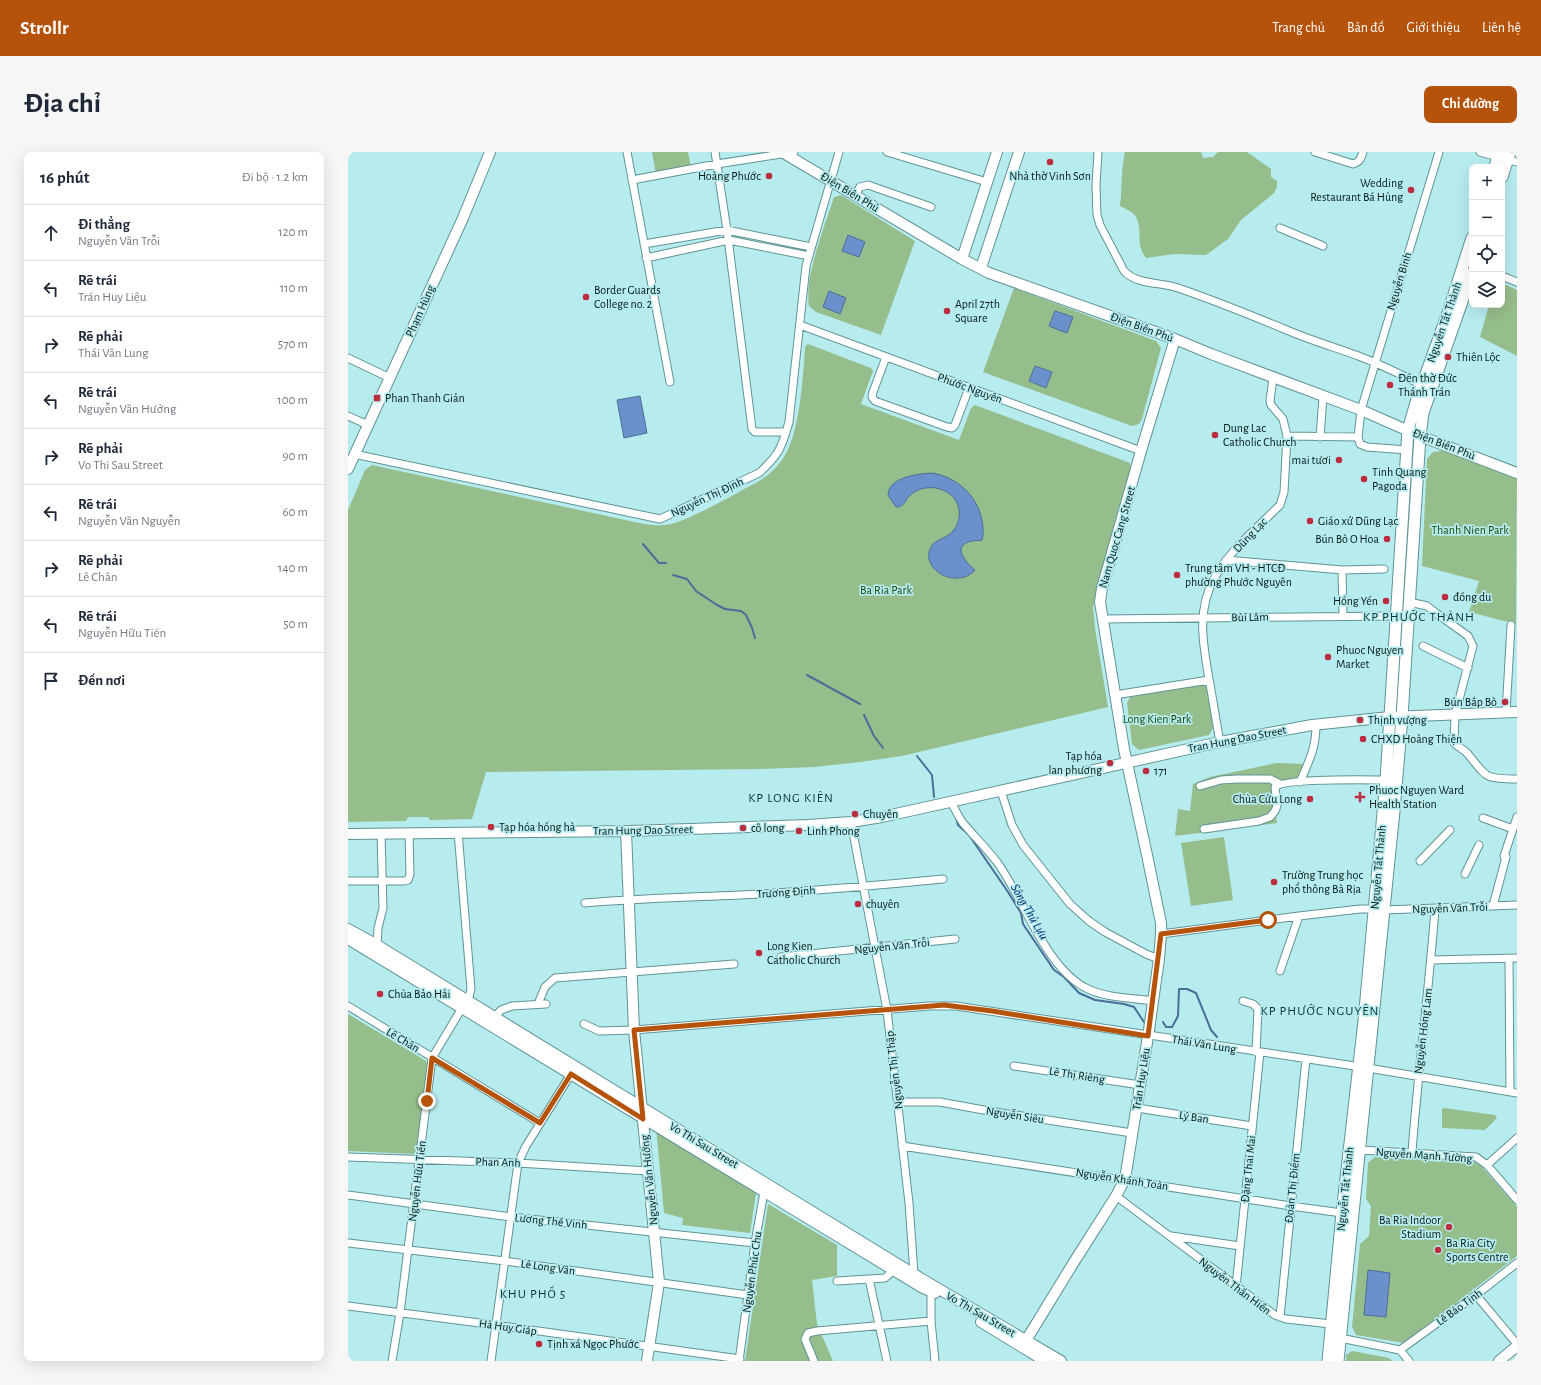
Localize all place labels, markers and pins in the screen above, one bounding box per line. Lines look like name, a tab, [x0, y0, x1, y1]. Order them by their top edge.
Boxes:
marker: Nhà thờ Vinh Sơn	[1045, 157, 1055, 167]
place label: Hoàng Phước	[698, 170, 761, 182]
place label: Nhà thờ Vinh Sơn	[1009, 170, 1091, 182]
marker: Hoàng Phước	[764, 171, 774, 181]
place label: Wedding Restaurant Bá Hùng	[1310, 177, 1403, 203]
marker: Wedding Restaurant Bá Hùng	[1406, 185, 1416, 195]
place label: Border Guards College no. 2	[594, 284, 661, 310]
marker: Border Guards College no. 2	[581, 292, 591, 302]
place label: April 27th Square	[955, 298, 1000, 324]
marker: April 27th Square	[942, 306, 952, 316]
place label: Thiên Lộc	[1456, 351, 1500, 363]
marker: Thiên Lộc	[1443, 352, 1453, 362]
place label: Đền thờ Đức Thánh Trần	[1398, 372, 1457, 398]
marker: Đền thờ Đức Thánh Trần	[1385, 380, 1395, 390]
place label: Phan Thanh Giản	[385, 392, 465, 404]
marker: Phan Thanh Giản	[372, 393, 382, 403]
place label: Dung Lac Catholic Church	[1223, 422, 1296, 448]
marker: Dung Lac Catholic Church	[1210, 430, 1220, 440]
place label: mai tươi	[1292, 454, 1331, 466]
marker: mai tươi	[1334, 455, 1344, 465]
place label: Tinh Quang Pagoda	[1372, 466, 1427, 492]
marker: Tinh Quang Pagoda	[1359, 474, 1369, 484]
place label: Giáo xứ Dũng Lạc	[1318, 515, 1398, 527]
marker: Giáo xứ Dũng Lạc	[1305, 516, 1315, 526]
place label: Bún Bò O Hoa	[1315, 533, 1379, 545]
marker: Bún Bò O Hoa	[1382, 534, 1392, 544]
place label: Trung tâm VH - HTCĐ phường Phước Nguyên	[1185, 562, 1292, 589]
marker: Trung tâm VH - HTCĐ phường Phước Nguyên	[1172, 570, 1182, 580]
place label: đồng du	[1453, 591, 1491, 603]
marker: đồng du	[1440, 592, 1450, 602]
place label: Hồng Yến	[1333, 595, 1378, 607]
marker: Hồng Yến	[1381, 596, 1391, 606]
place label: Phuoc Nguyen Market	[1336, 644, 1403, 670]
marker: Phuoc Nguyen Market	[1323, 652, 1333, 662]
place label: Bún Bắp Bò	[1444, 696, 1497, 708]
marker: Bún Bắp Bò	[1500, 697, 1510, 707]
place label: Thịnh vượng	[1368, 714, 1427, 726]
marker: Thịnh vượng	[1355, 715, 1365, 725]
place label: CHXD Hoàng Thiện	[1371, 733, 1462, 745]
marker: CHXD Hoàng Thiện	[1358, 734, 1368, 744]
place label: Tạp hóa lan phương	[1048, 750, 1102, 776]
marker: Tạp hóa lan phương	[1105, 758, 1115, 768]
place label: 171	[1154, 765, 1167, 777]
marker: 171	[1141, 766, 1151, 776]
place label: Phuoc Nguyen Ward Health Station	[1369, 784, 1464, 810]
marker: Phuoc Nguyen Ward Health Station	[1354, 791, 1366, 803]
place label: Chùa Cửu Long	[1233, 793, 1302, 805]
marker: Chùa Cửu Long	[1305, 794, 1315, 804]
place label: Chuyên	[863, 808, 898, 821]
marker: Chuyên	[850, 809, 860, 819]
place label: Tạp hóa hồng hà	[499, 821, 576, 833]
marker: Tạp hóa hồng hà	[486, 822, 496, 832]
place label: cô long	[751, 822, 784, 834]
marker: cô long	[738, 823, 748, 833]
place label: Linh Phong	[807, 825, 860, 837]
marker: Linh Phong	[794, 826, 804, 836]
place label: Trường Trung học phổ thông Bà Rịa	[1282, 869, 1363, 895]
marker: Trường Trung học phổ thông Bà Rịa	[1269, 877, 1279, 887]
place label: chuyên	[866, 898, 900, 911]
marker: chuyên	[853, 899, 863, 909]
place label: Long Kien Catholic Church	[767, 940, 840, 966]
marker: Long Kien Catholic Church	[754, 948, 764, 958]
place label: Chùa Bảo Hải	[388, 988, 450, 1000]
marker: Chùa Bảo Hải	[375, 989, 385, 999]
place label: Ba Ria Indoor Stadium	[1379, 1214, 1441, 1240]
marker: Ba Ria Indoor Stadium	[1444, 1222, 1454, 1232]
place label: Ba Ria City Sports Centre	[1446, 1237, 1509, 1263]
marker: Ba Ria City Sports Centre	[1433, 1245, 1443, 1255]
place label: Tịnh xá Ngọc Phước	[547, 1338, 639, 1350]
marker: Tịnh xá Ngọc Phước	[534, 1339, 544, 1349]

